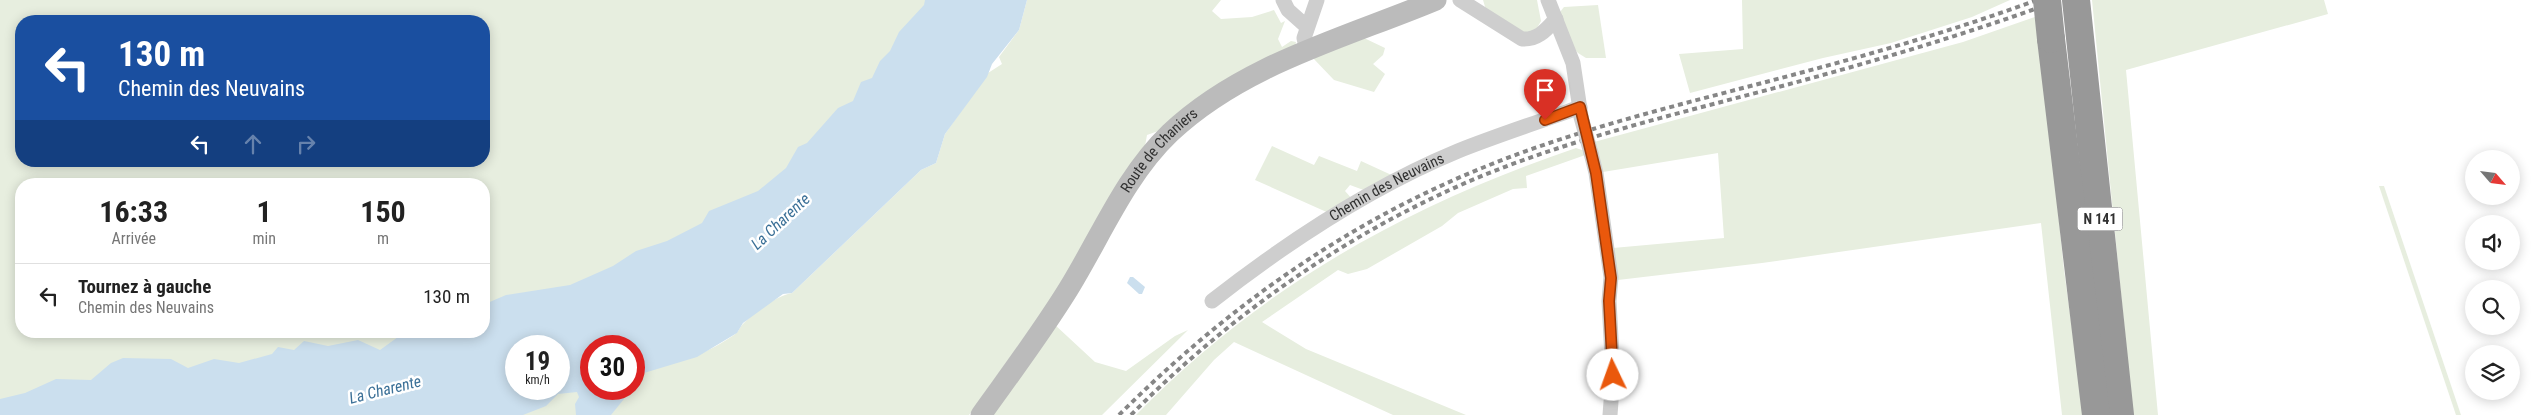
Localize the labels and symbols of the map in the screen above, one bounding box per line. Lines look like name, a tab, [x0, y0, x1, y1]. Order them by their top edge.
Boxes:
pin	[1524, 69, 1566, 120]
street label: Route de Chaniers	[1117, 104, 1201, 196]
street label: Chemin des Neuvains	[1326, 149, 1447, 225]
north arrow	[2465, 150, 2520, 205]
water label: La Charente	[747, 189, 814, 253]
road number: N 141	[2078, 208, 2122, 230]
speed limit sign: 30	[580, 335, 645, 400]
position arrow	[1586, 348, 1638, 400]
water label: La Charente	[347, 371, 423, 408]

